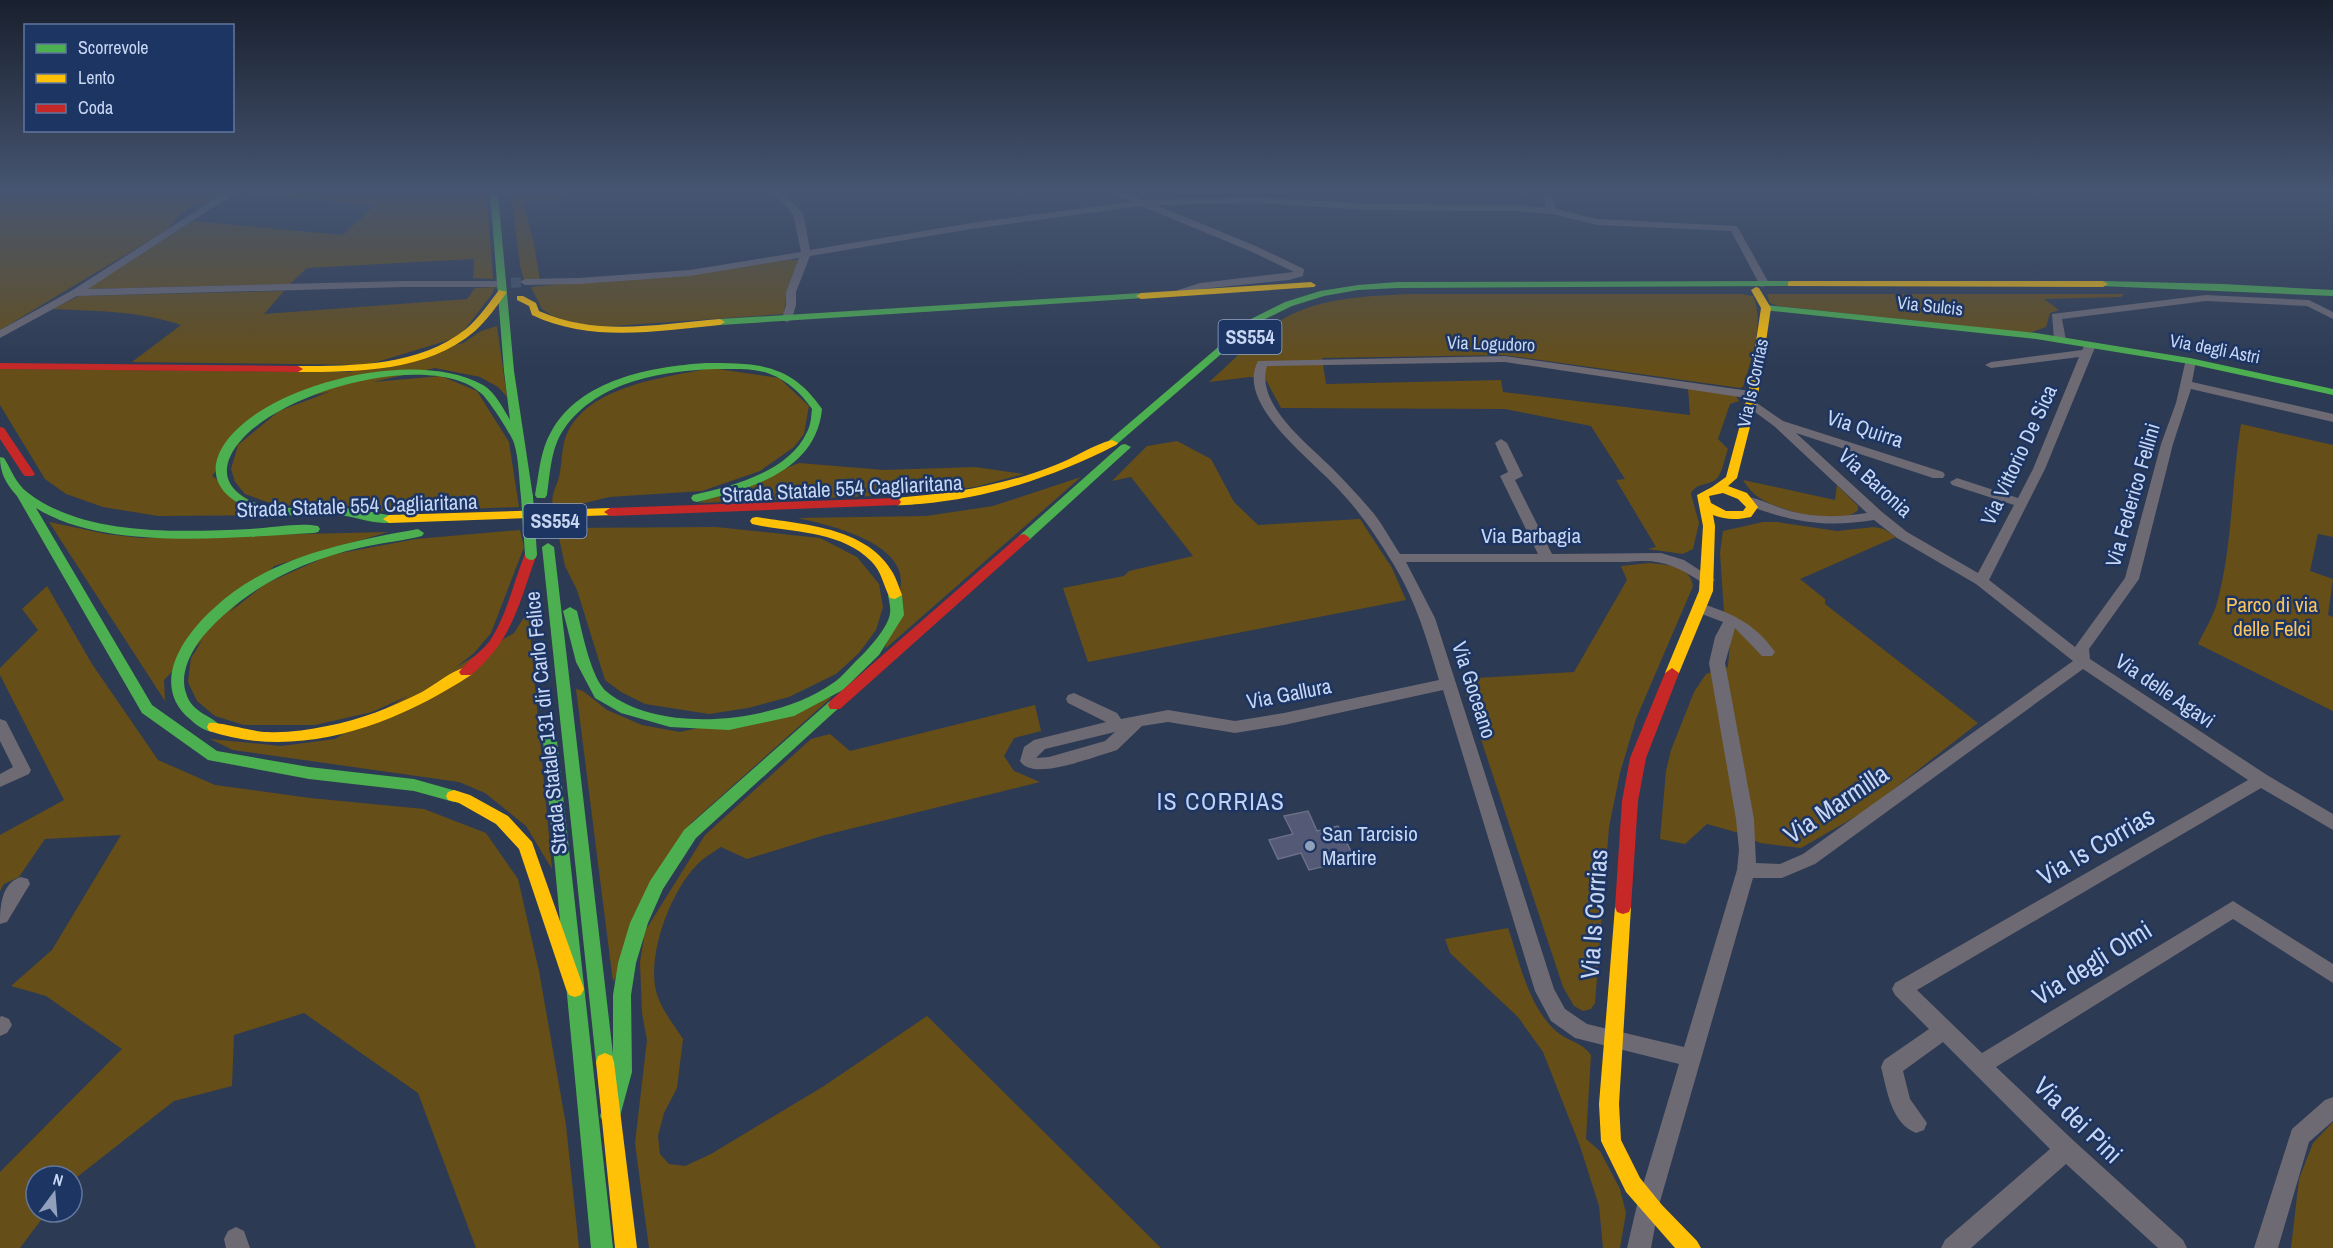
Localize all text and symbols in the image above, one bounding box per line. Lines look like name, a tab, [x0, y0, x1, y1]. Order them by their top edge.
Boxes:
legend	[24, 24, 234, 132]
text: Scorrevole	[78, 35, 149, 60]
text: Lento	[78, 65, 115, 90]
text: Coda	[78, 95, 113, 120]
street label: Via Sulcis	[1896, 290, 1964, 321]
road number: SS554	[1218, 320, 1282, 354]
street label: Via degli Astri	[2168, 327, 2262, 370]
street label: Via Logudoro	[1446, 329, 1536, 358]
street label: Via Is Corrias	[1731, 336, 1774, 430]
street label: Via Vittorio De Sica	[1973, 380, 2064, 530]
street label: Via Quirra	[1823, 403, 1908, 455]
street label: Via Federico Fellini	[2098, 420, 2167, 570]
street label: Via Baronia	[1832, 442, 1919, 524]
street label: Strada Statale 554 Cagliaritana	[721, 468, 964, 509]
street label: Strada Statale 554 Cagliaritana	[236, 487, 478, 524]
road number: SS554	[524, 504, 586, 538]
street label: Via Barbagia	[1481, 521, 1582, 550]
street label: Strada Statale 131 dir Carlo Felice	[517, 590, 574, 856]
park label: Parco di via delle Felci	[2226, 590, 2318, 643]
street label: Via Goceano	[1445, 638, 1504, 742]
street label: Via delle Agavi	[2110, 647, 2221, 735]
street label: Via Gallura	[1244, 671, 1334, 716]
street label: Via Marmilla	[1776, 756, 1895, 851]
district label: IS CORRIAS	[1157, 785, 1285, 817]
street label: Via Is Corrias	[2031, 798, 2161, 893]
place label: San Tarcisio Martire	[1322, 819, 1418, 872]
marker: San Tarcisio Martire	[1303, 839, 1317, 853]
street label: Via Is Corrias	[1572, 848, 1615, 980]
street label: Via degli Olmi	[2025, 912, 2158, 1013]
street label: Via dei Pini	[2026, 1068, 2130, 1171]
north arrow	[24, 1164, 84, 1224]
text: N	[51, 1168, 66, 1191]

